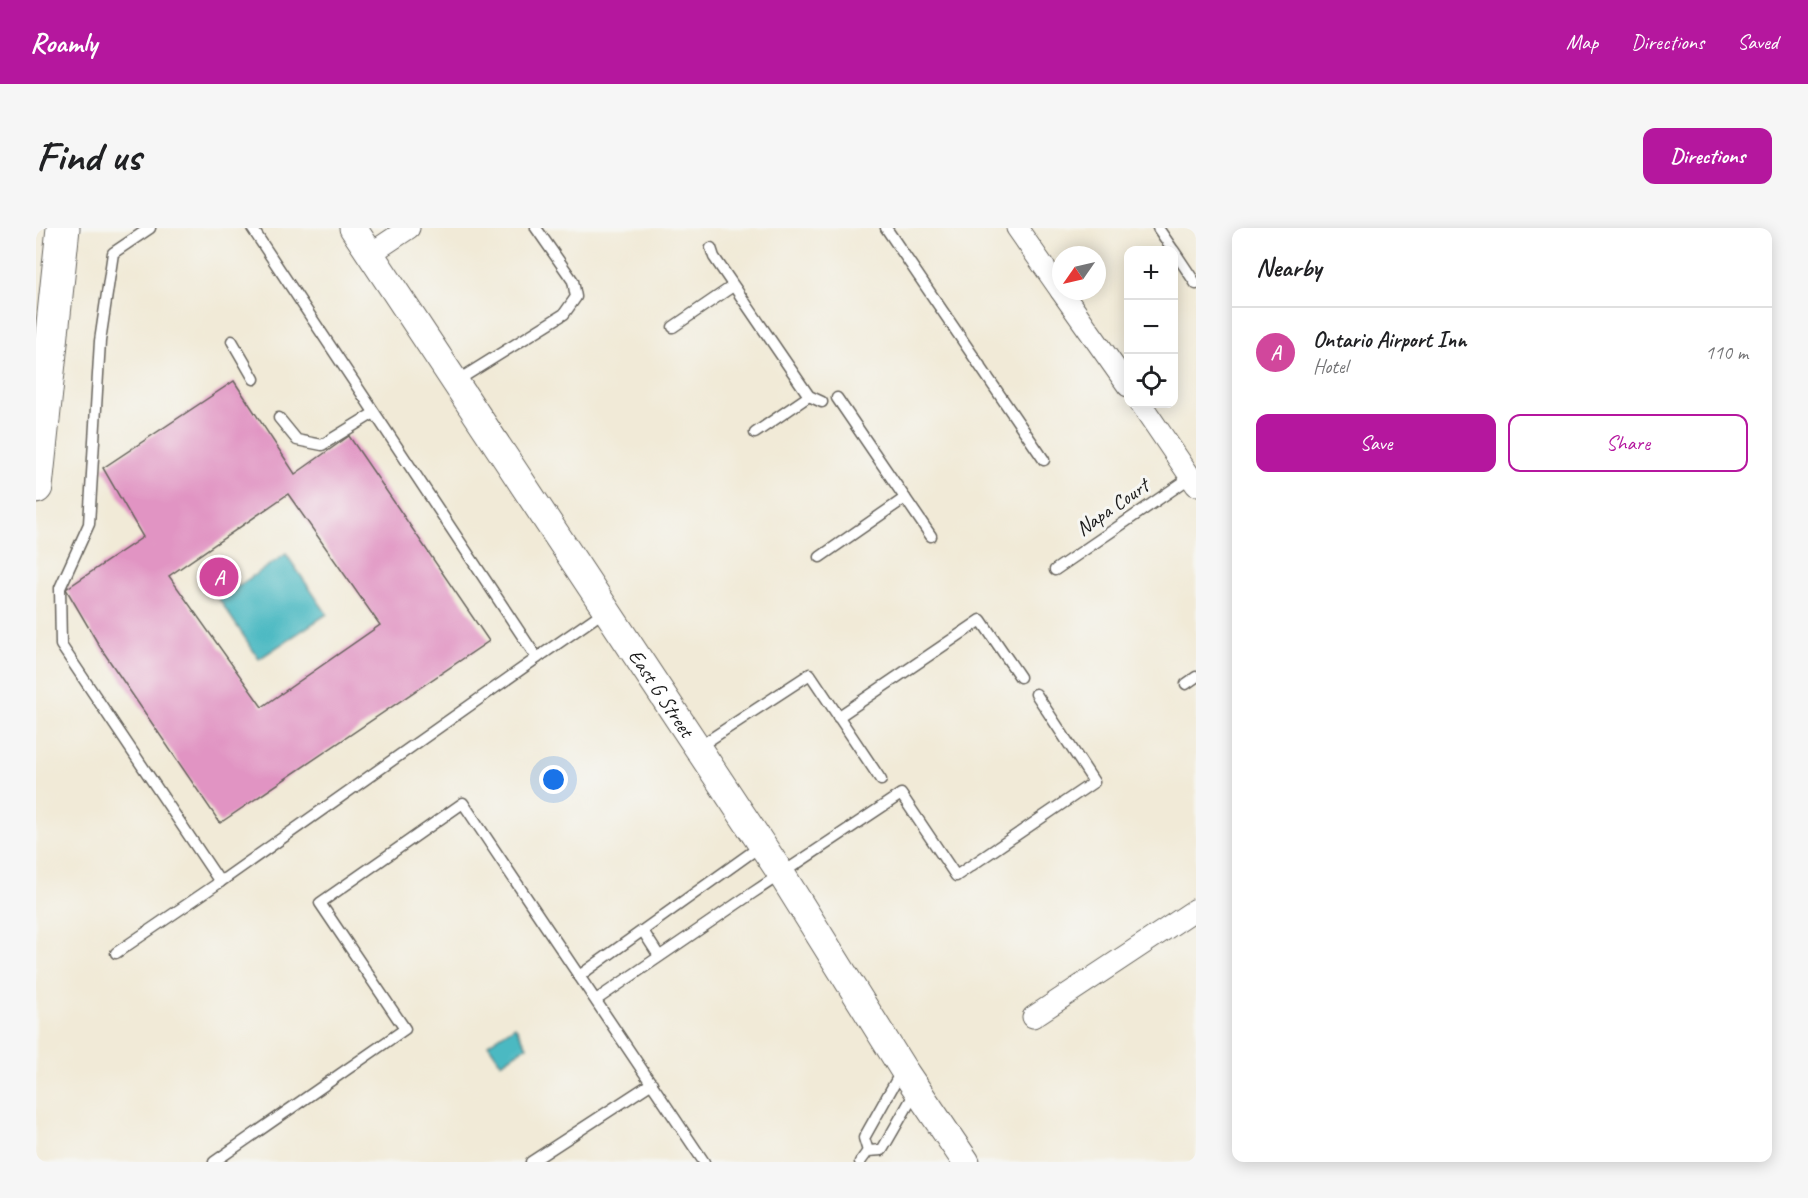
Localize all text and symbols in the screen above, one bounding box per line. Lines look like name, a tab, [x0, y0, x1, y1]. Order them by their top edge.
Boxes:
text: Roamly	[30, 25, 97, 60]
text: Map	[1566, 29, 1598, 55]
text: Directions	[1631, 29, 1704, 55]
text: Saved	[1737, 29, 1778, 55]
button: Directions	[1643, 128, 1772, 184]
text: Find us	[36, 130, 141, 183]
north arrow	[1052, 246, 1106, 300]
map controls	[1124, 246, 1178, 408]
button: +	[1124, 246, 1178, 300]
text: Nearby	[1256, 251, 1321, 284]
button: −	[1124, 300, 1178, 354]
text: Ontario Airport Inn	[1313, 326, 1466, 354]
text: A	[1270, 340, 1281, 365]
text: 110 m	[1705, 340, 1748, 365]
button: locate	[1124, 354, 1178, 408]
text: Hotel	[1313, 354, 1348, 379]
button: Save	[1256, 414, 1496, 472]
button: Share	[1508, 414, 1748, 472]
street label: Napa Court	[1071, 471, 1156, 541]
pin: A	[200, 554, 238, 600]
street label: East G Street	[623, 644, 701, 744]
your location	[539, 765, 568, 794]

